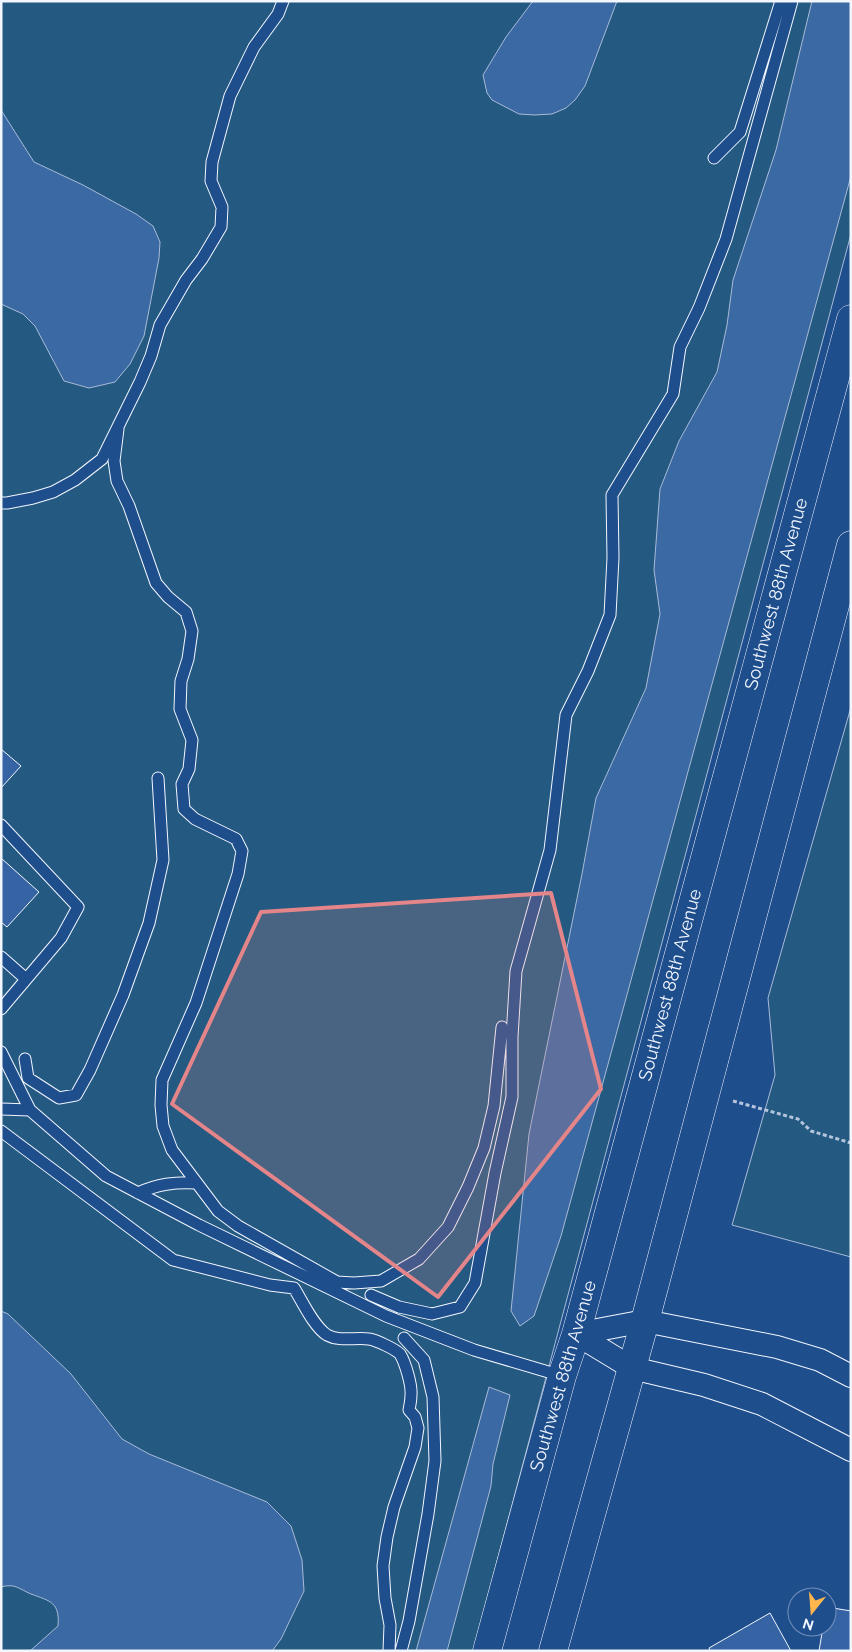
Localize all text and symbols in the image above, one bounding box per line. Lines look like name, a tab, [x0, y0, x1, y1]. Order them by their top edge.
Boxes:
street label: Southwest 88th Avenue	[740, 495, 811, 692]
street label: Southwest 88th Avenue	[634, 886, 705, 1083]
street label: Southwest 88th Avenue	[525, 1277, 600, 1474]
north arrow	[787, 1587, 837, 1637]
text: N	[801, 1615, 816, 1634]

